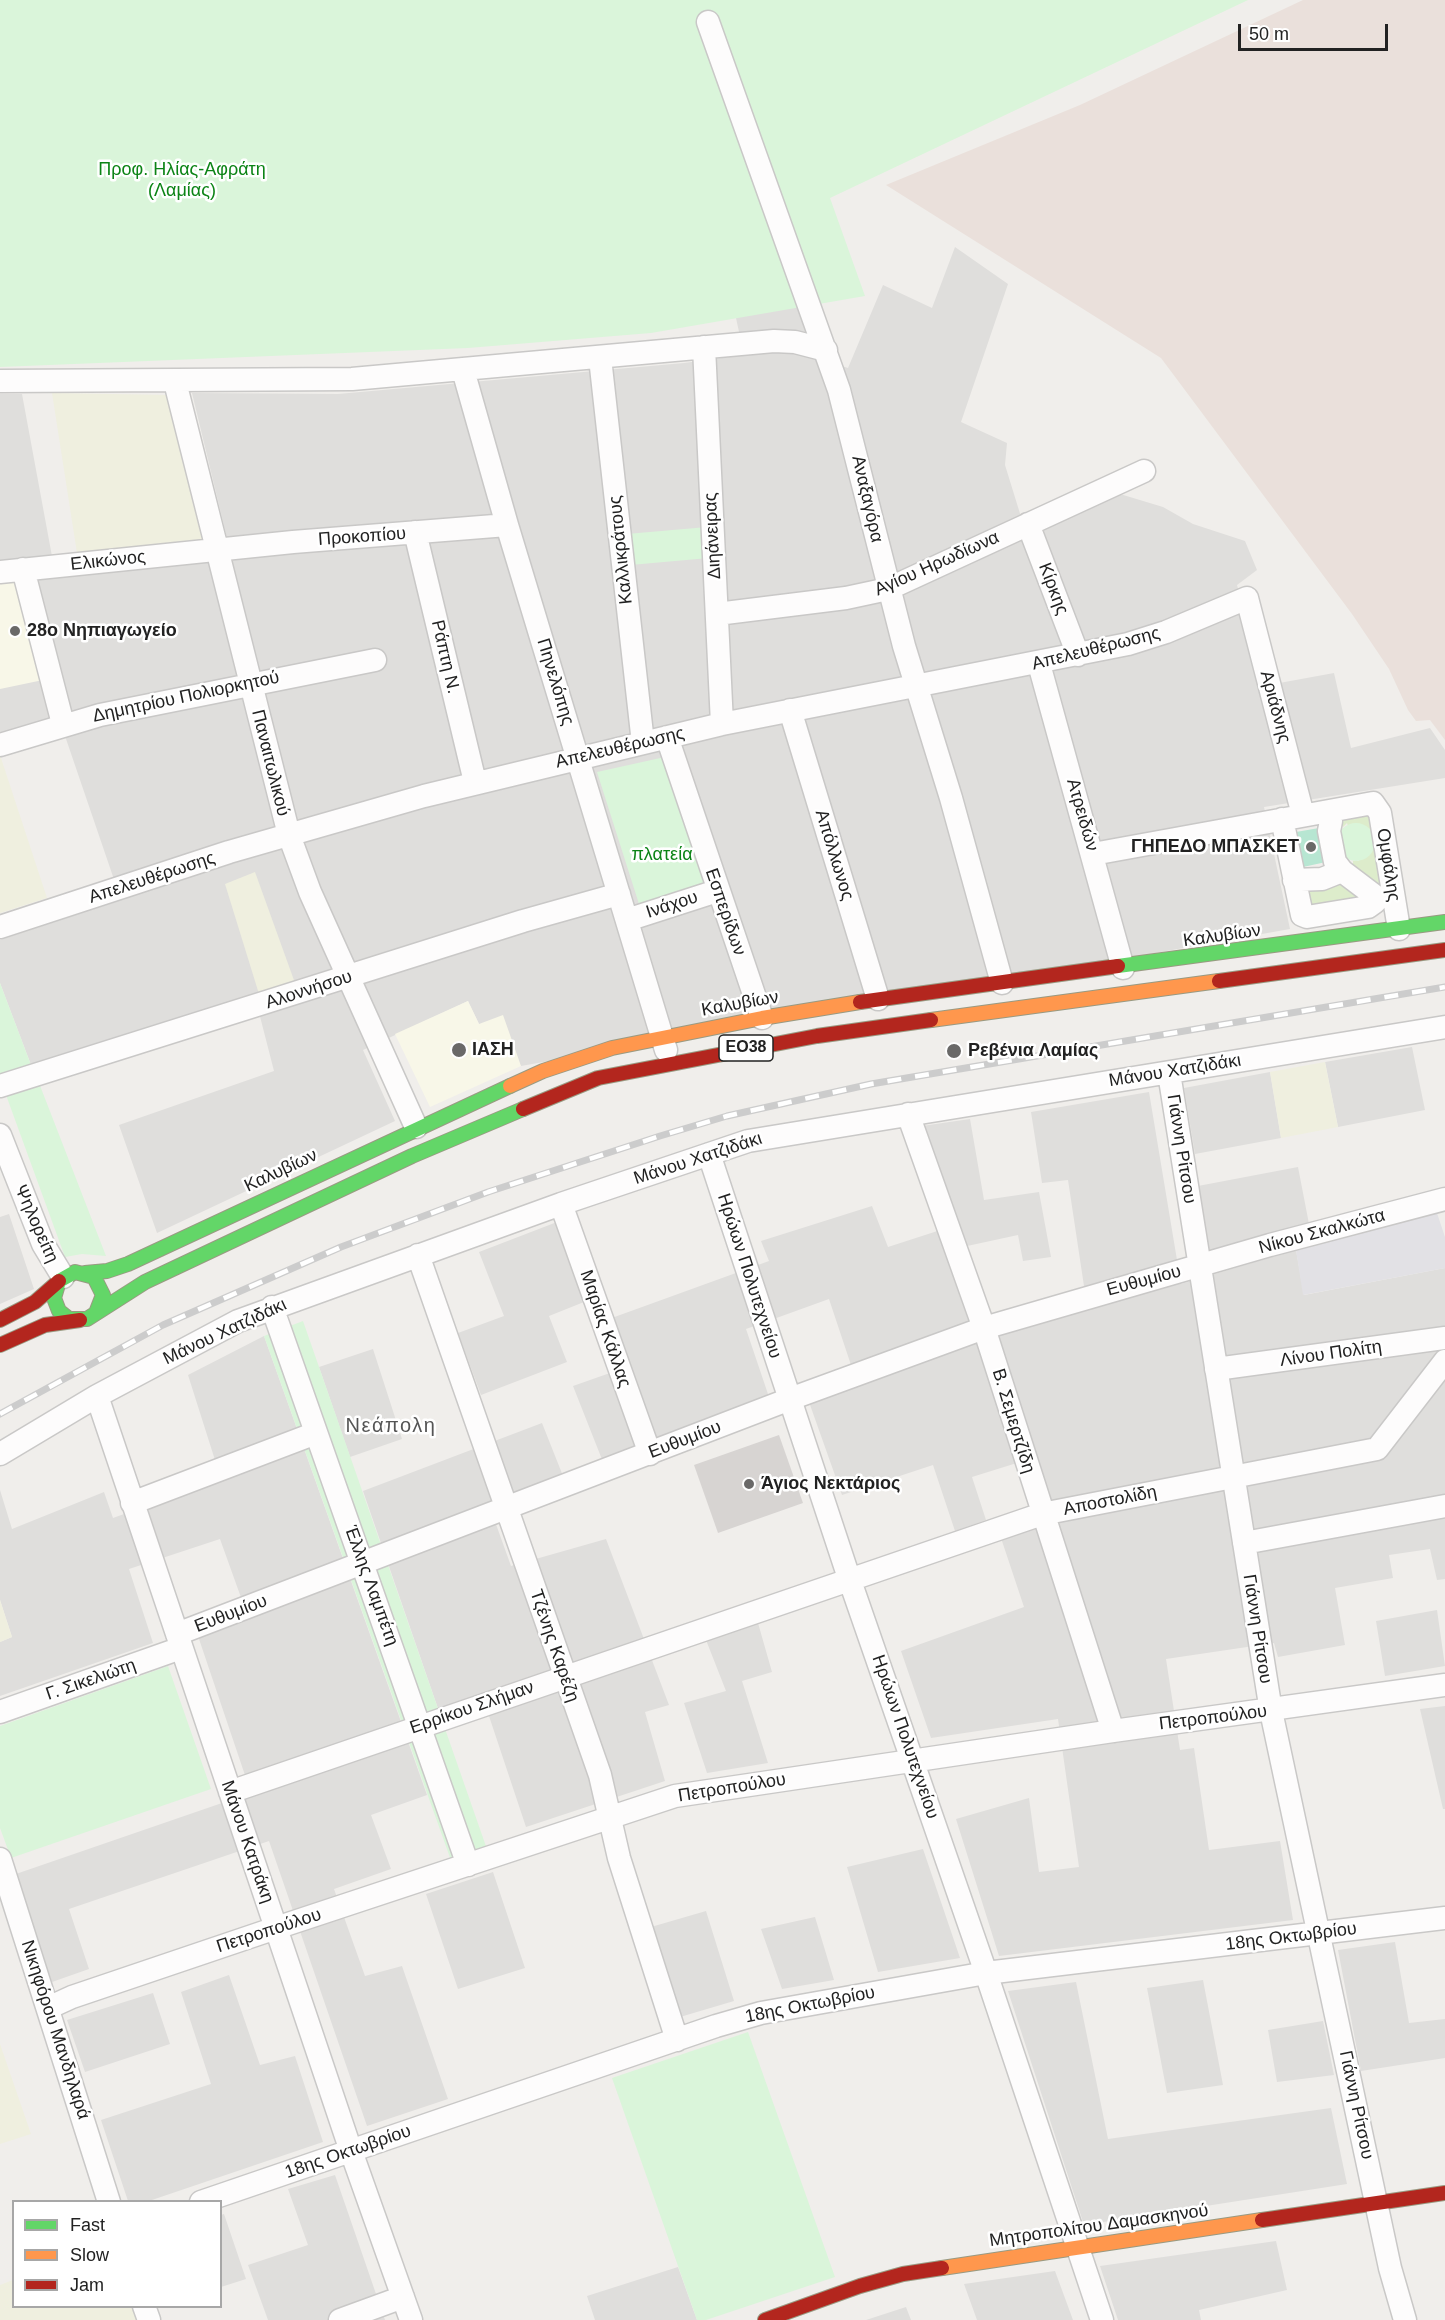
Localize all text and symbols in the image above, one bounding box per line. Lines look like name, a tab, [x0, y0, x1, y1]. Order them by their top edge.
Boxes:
scale bar	[1241, 12, 1391, 50]
text: 50 m	[1249, 24, 1289, 44]
park label: Προφ. Ηλίας-Αφράτη (Λαμίας)	[98, 159, 266, 201]
street label: Αναξαγόρα	[846, 453, 888, 545]
street label: Διηάνειρας	[700, 492, 726, 580]
street label: Καλλικράτους	[605, 495, 637, 605]
street label: Προκοπίου	[317, 523, 407, 551]
street label: Αγίου Ηρωδίωνα	[871, 527, 1003, 601]
street label: Ελικώνος	[69, 546, 147, 576]
street label: Κίρκης	[1033, 560, 1073, 618]
street label: Ράπτη Ν.	[426, 618, 464, 696]
place label: 28ο Νηπιαγωγείο	[27, 620, 177, 642]
street label: Απελευθέρωσης	[1030, 623, 1162, 675]
marker: 28ο Νηπιαγωγείο	[8, 624, 22, 638]
street label: Πηνελόπης	[532, 636, 578, 728]
street label: Δημητρίου Πολιορκητού	[91, 667, 281, 727]
street label: Αριάδνης	[1255, 668, 1295, 746]
street label: Παναιτωλικού	[246, 708, 294, 818]
street label: Απελευθέρωσης	[554, 723, 686, 773]
street label: Ατρειδών	[1061, 776, 1103, 854]
street label: Απόλλωνος	[810, 807, 858, 903]
street label: Ομφάλης	[1372, 827, 1404, 903]
place label: ΓΗΠΕΔΟ ΜΠΑΣΚΕΤ	[1131, 836, 1299, 858]
marker: ΓΗΠΕΔΟ ΜΠΑΣΚΕΤ	[1304, 840, 1318, 854]
park label: πλατεία	[631, 844, 693, 866]
street label: Απελευθέρωσης	[86, 847, 218, 909]
street label: Εσπερίδων	[700, 866, 750, 958]
street label: Ινάχου	[643, 887, 701, 923]
street label: Καλυβίων	[1182, 920, 1262, 952]
street label: Αλοννήσου	[263, 966, 355, 1014]
street label: Καλυβίων	[700, 987, 780, 1021]
road number: ΕΟ38	[719, 1035, 773, 1061]
place label: ΙΑΣΗ	[472, 1039, 514, 1061]
place label: Ρεβένια Λαμίας	[968, 1040, 1098, 1062]
marker: ΙΑΣΗ	[450, 1041, 468, 1059]
marker: Ρεβένια Λαμίας	[945, 1042, 963, 1060]
street label: Μάνου Χατζιδάκι	[1107, 1050, 1243, 1092]
street label: Γιάννη Ρίτσου	[1162, 1093, 1200, 1205]
street label: Μάνου Χατζιδάκι	[631, 1128, 765, 1190]
street label: Καλυβίων	[241, 1145, 321, 1197]
street label: Ψηλορείτη	[9, 1182, 63, 1266]
street label: Ηρώων Πολυτεχνείου	[712, 1191, 786, 1361]
street label: Νίκου Σκαλκώτα	[1257, 1205, 1387, 1259]
street label: Ευθυμίου	[1105, 1261, 1183, 1301]
street label: Μαρίας Κάλλας	[575, 1267, 635, 1391]
street label: Μάνου Χατζιδάκι	[160, 1294, 290, 1370]
street label: Λίνου Πολίτη	[1279, 1336, 1383, 1372]
street label: Β. Σεμερτζίδη	[987, 1366, 1039, 1476]
district label: Νεάπολη	[346, 1414, 436, 1438]
street label: Ευθυμίου	[646, 1416, 724, 1464]
place label: Άγιος Νεκτάριος	[761, 1473, 900, 1495]
marker: Άγιος Νεκτάριος	[742, 1477, 756, 1491]
street label: Αποστολίδη	[1061, 1481, 1159, 1521]
street label: Έλλης Λαμπέτη	[339, 1523, 403, 1649]
street label: Γιάννη Ρίτσου	[1238, 1573, 1276, 1685]
street label: Τζένης Καρέζη	[525, 1587, 583, 1705]
street label: Ευθυμίου	[192, 1590, 270, 1638]
street label: Ηρώων Πολυτεχνείου	[867, 1652, 943, 1822]
street label: Γ. Σικελιώτη	[43, 1654, 139, 1706]
street label: Ερρίκου Σλήμαν	[407, 1677, 537, 1739]
street label: Πετροπούλου	[1158, 1701, 1268, 1735]
street label: Πετροπούλου	[677, 1769, 787, 1807]
street label: Μάνου Κατράκη	[216, 1778, 278, 1906]
street label: Πετροπούλου	[214, 1904, 324, 1958]
street label: 18ης Οκτωβρίου	[1224, 1918, 1358, 1956]
street label: Νικηφόρου Μανδηλαρά	[16, 1938, 94, 2122]
street label: 18ης Οκτωβρίου	[743, 1982, 877, 2028]
street label: Γιάννη Ρίτσου	[1334, 2049, 1378, 2161]
street label: 18ης Οκτωβρίου	[282, 2120, 414, 2184]
legend	[12, 2200, 222, 2308]
street label: Μητροπολίτου Δαμασκηνού	[988, 2200, 1210, 2252]
text: Fast	[70, 2215, 105, 2235]
text: Slow	[70, 2245, 109, 2265]
text: Jam	[70, 2275, 104, 2295]

